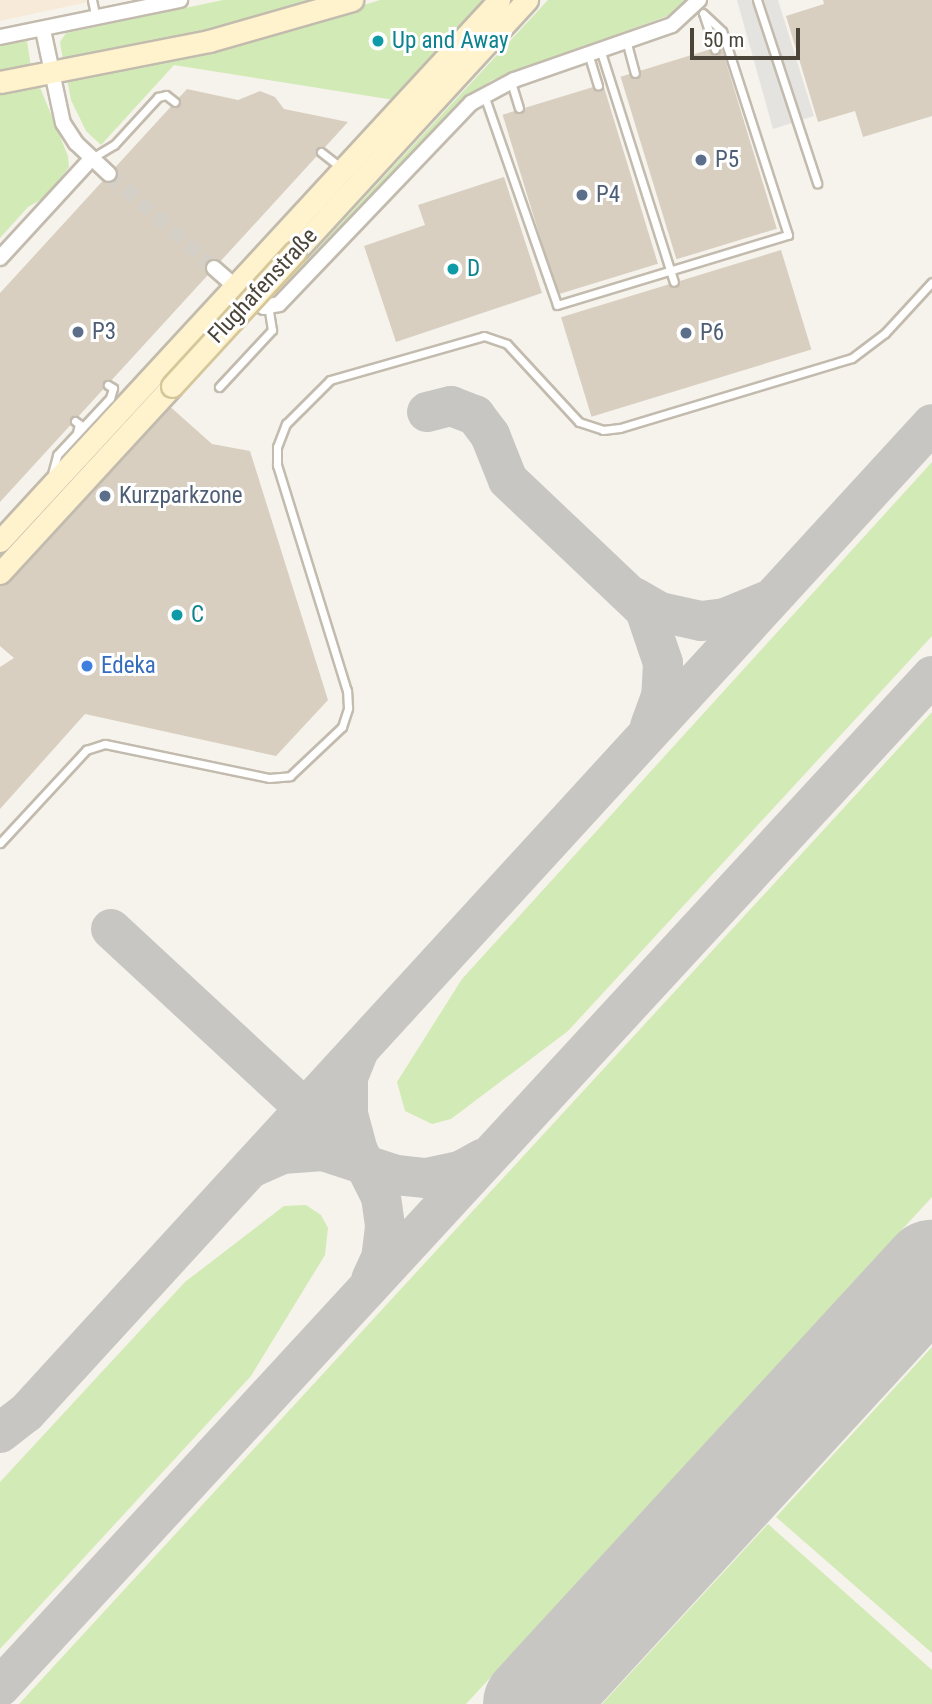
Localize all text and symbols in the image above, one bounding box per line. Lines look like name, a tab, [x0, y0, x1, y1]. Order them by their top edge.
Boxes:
scale bar	[694, 14, 804, 58]
place label: Up and Away	[392, 27, 509, 55]
text: 50 m	[703, 28, 744, 52]
marker: Up and Away	[370, 33, 386, 49]
place label: P5	[715, 146, 739, 174]
marker: P5	[693, 152, 709, 168]
place label: P4	[596, 181, 620, 209]
marker: P4	[574, 187, 590, 203]
street label: Flughafenstraße	[203, 223, 323, 349]
place label: D	[467, 255, 480, 283]
marker: D	[445, 261, 461, 277]
place label: P3	[92, 318, 116, 346]
place label: P6	[700, 319, 724, 347]
marker: P3	[70, 324, 86, 340]
marker: P6	[678, 325, 694, 341]
place label: Kurzparkzone	[119, 482, 243, 510]
marker: Kurzparkzone	[97, 488, 113, 504]
place label: C	[191, 601, 204, 629]
marker: C	[169, 607, 185, 623]
place label: Edeka	[101, 652, 156, 680]
marker: Edeka	[79, 658, 95, 674]

